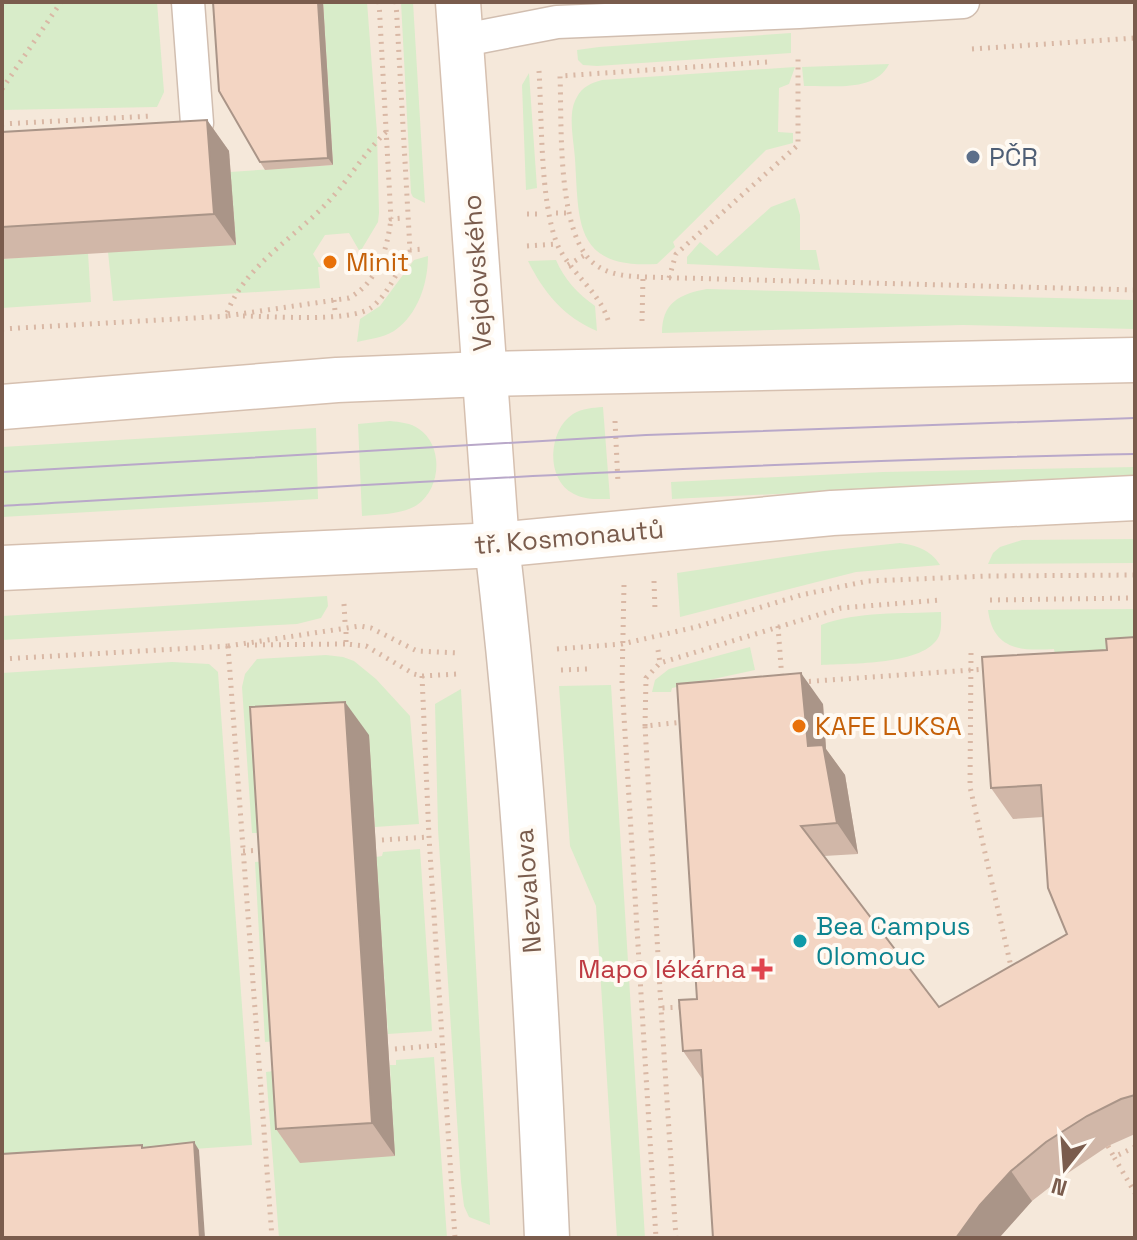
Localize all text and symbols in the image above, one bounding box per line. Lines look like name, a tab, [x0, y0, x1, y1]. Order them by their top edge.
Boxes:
place label: PČR	[989, 140, 1038, 174]
marker: PČR	[964, 148, 982, 166]
street label: Vejdovského	[455, 193, 499, 353]
place label: Minit	[346, 245, 409, 279]
marker: Minit	[321, 253, 339, 271]
street label: tř. Kosmonautů	[473, 512, 665, 562]
place label: KAFE LUKSA	[815, 709, 962, 743]
marker: KAFE LUKSA	[790, 717, 808, 735]
street label: Nezvalova	[507, 828, 549, 954]
place label: Bea Campus Olomouc	[816, 909, 971, 973]
marker: Bea Campus Olomouc	[791, 932, 809, 950]
place label: Mapo lékárna	[578, 952, 746, 986]
marker: Mapo lékárna	[753, 960, 771, 978]
north arrow	[1025, 1128, 1105, 1208]
text: N	[1048, 1172, 1070, 1203]

